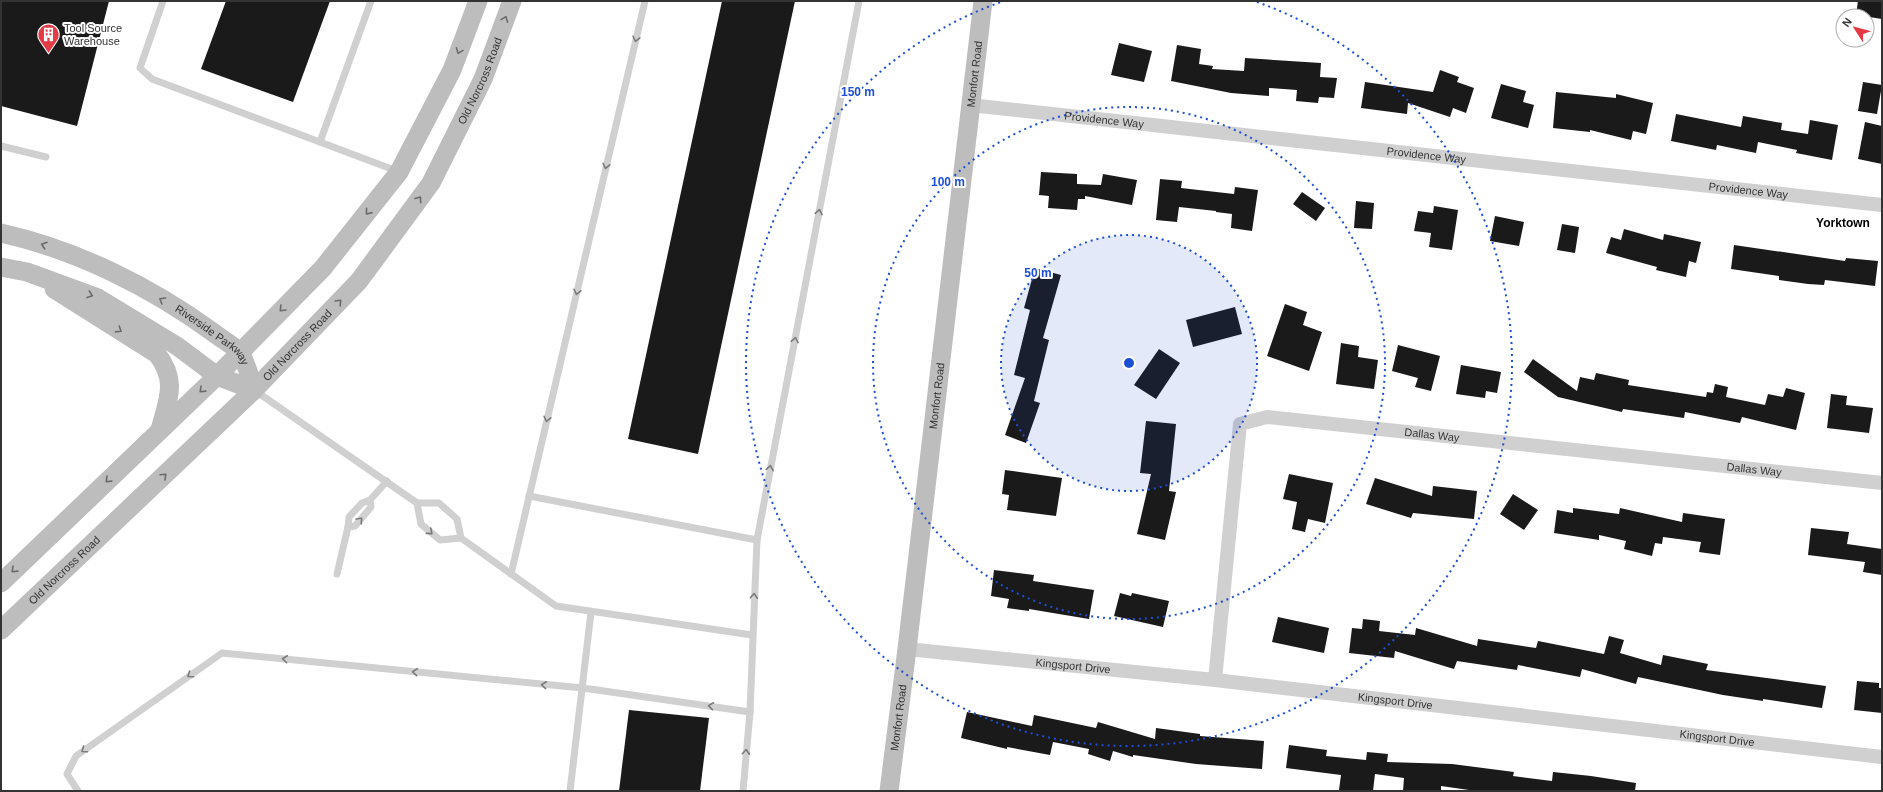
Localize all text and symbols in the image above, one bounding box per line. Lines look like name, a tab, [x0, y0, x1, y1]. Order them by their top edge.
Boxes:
north arrow	[1835, 8, 1875, 48]
text: N	[1840, 15, 1854, 29]
one-way arrow	[501, 16, 509, 23]
building icon: Tool Source Warehouse	[35, 21, 61, 54]
place label: Tool Source Warehouse	[64, 22, 122, 47]
street label: Old Norcross Road	[455, 36, 504, 126]
one-way arrow	[632, 36, 640, 42]
street label: Monfort Road	[965, 40, 984, 108]
one-way arrow	[456, 47, 464, 54]
text: 150 m	[841, 85, 875, 99]
street label: Providence Way	[1064, 109, 1145, 130]
street label: Providence Way	[1386, 145, 1467, 165]
one-way arrow	[603, 162, 611, 169]
text: 100 m	[931, 175, 965, 189]
street label: Providence Way	[1708, 180, 1789, 201]
one-way arrow	[414, 196, 422, 203]
one-way arrow	[366, 207, 373, 214]
one-way arrow	[814, 209, 823, 215]
district label: Yorktown	[1816, 216, 1870, 230]
one-way arrow	[41, 242, 48, 250]
text: 50 m	[1024, 266, 1052, 280]
one-way arrow	[573, 289, 581, 295]
one-way arrow	[87, 290, 94, 298]
one-way arrow	[159, 297, 166, 304]
one-way arrow	[335, 299, 342, 307]
street label: Riverside Parkway	[173, 302, 252, 367]
one-way arrow	[280, 304, 287, 312]
street label: Old Norcross Road	[260, 307, 334, 383]
one-way arrow	[115, 326, 122, 333]
one-way arrow	[790, 337, 798, 343]
centre of rings	[1122, 356, 1136, 370]
street label: Monfort Road	[927, 362, 947, 430]
one-way arrow	[199, 385, 207, 393]
one-way arrow	[543, 415, 552, 422]
street label: Dallas Way	[1404, 426, 1461, 444]
street label: Dallas Way	[1726, 460, 1783, 478]
one-way arrow	[766, 464, 774, 471]
one-way arrow	[159, 473, 167, 481]
one-way arrow	[105, 475, 113, 483]
one-way arrow	[355, 517, 362, 525]
one-way arrow	[426, 527, 433, 534]
street label: Old Norcross Road	[26, 534, 102, 607]
one-way arrow	[11, 565, 19, 573]
one-way arrow	[749, 593, 758, 599]
one-way arrow	[282, 655, 288, 664]
street label: Kingsport Drive	[1035, 656, 1111, 675]
one-way arrow	[412, 668, 418, 677]
one-way arrow	[188, 670, 195, 677]
one-way arrow	[541, 680, 547, 689]
street label: Monfort Road	[888, 684, 908, 751]
street label: Kingsport Drive	[1357, 691, 1433, 711]
one-way arrow	[708, 702, 714, 711]
street label: Kingsport Drive	[1679, 728, 1755, 748]
one-way arrow	[81, 745, 88, 753]
one-way arrow	[742, 749, 751, 755]

